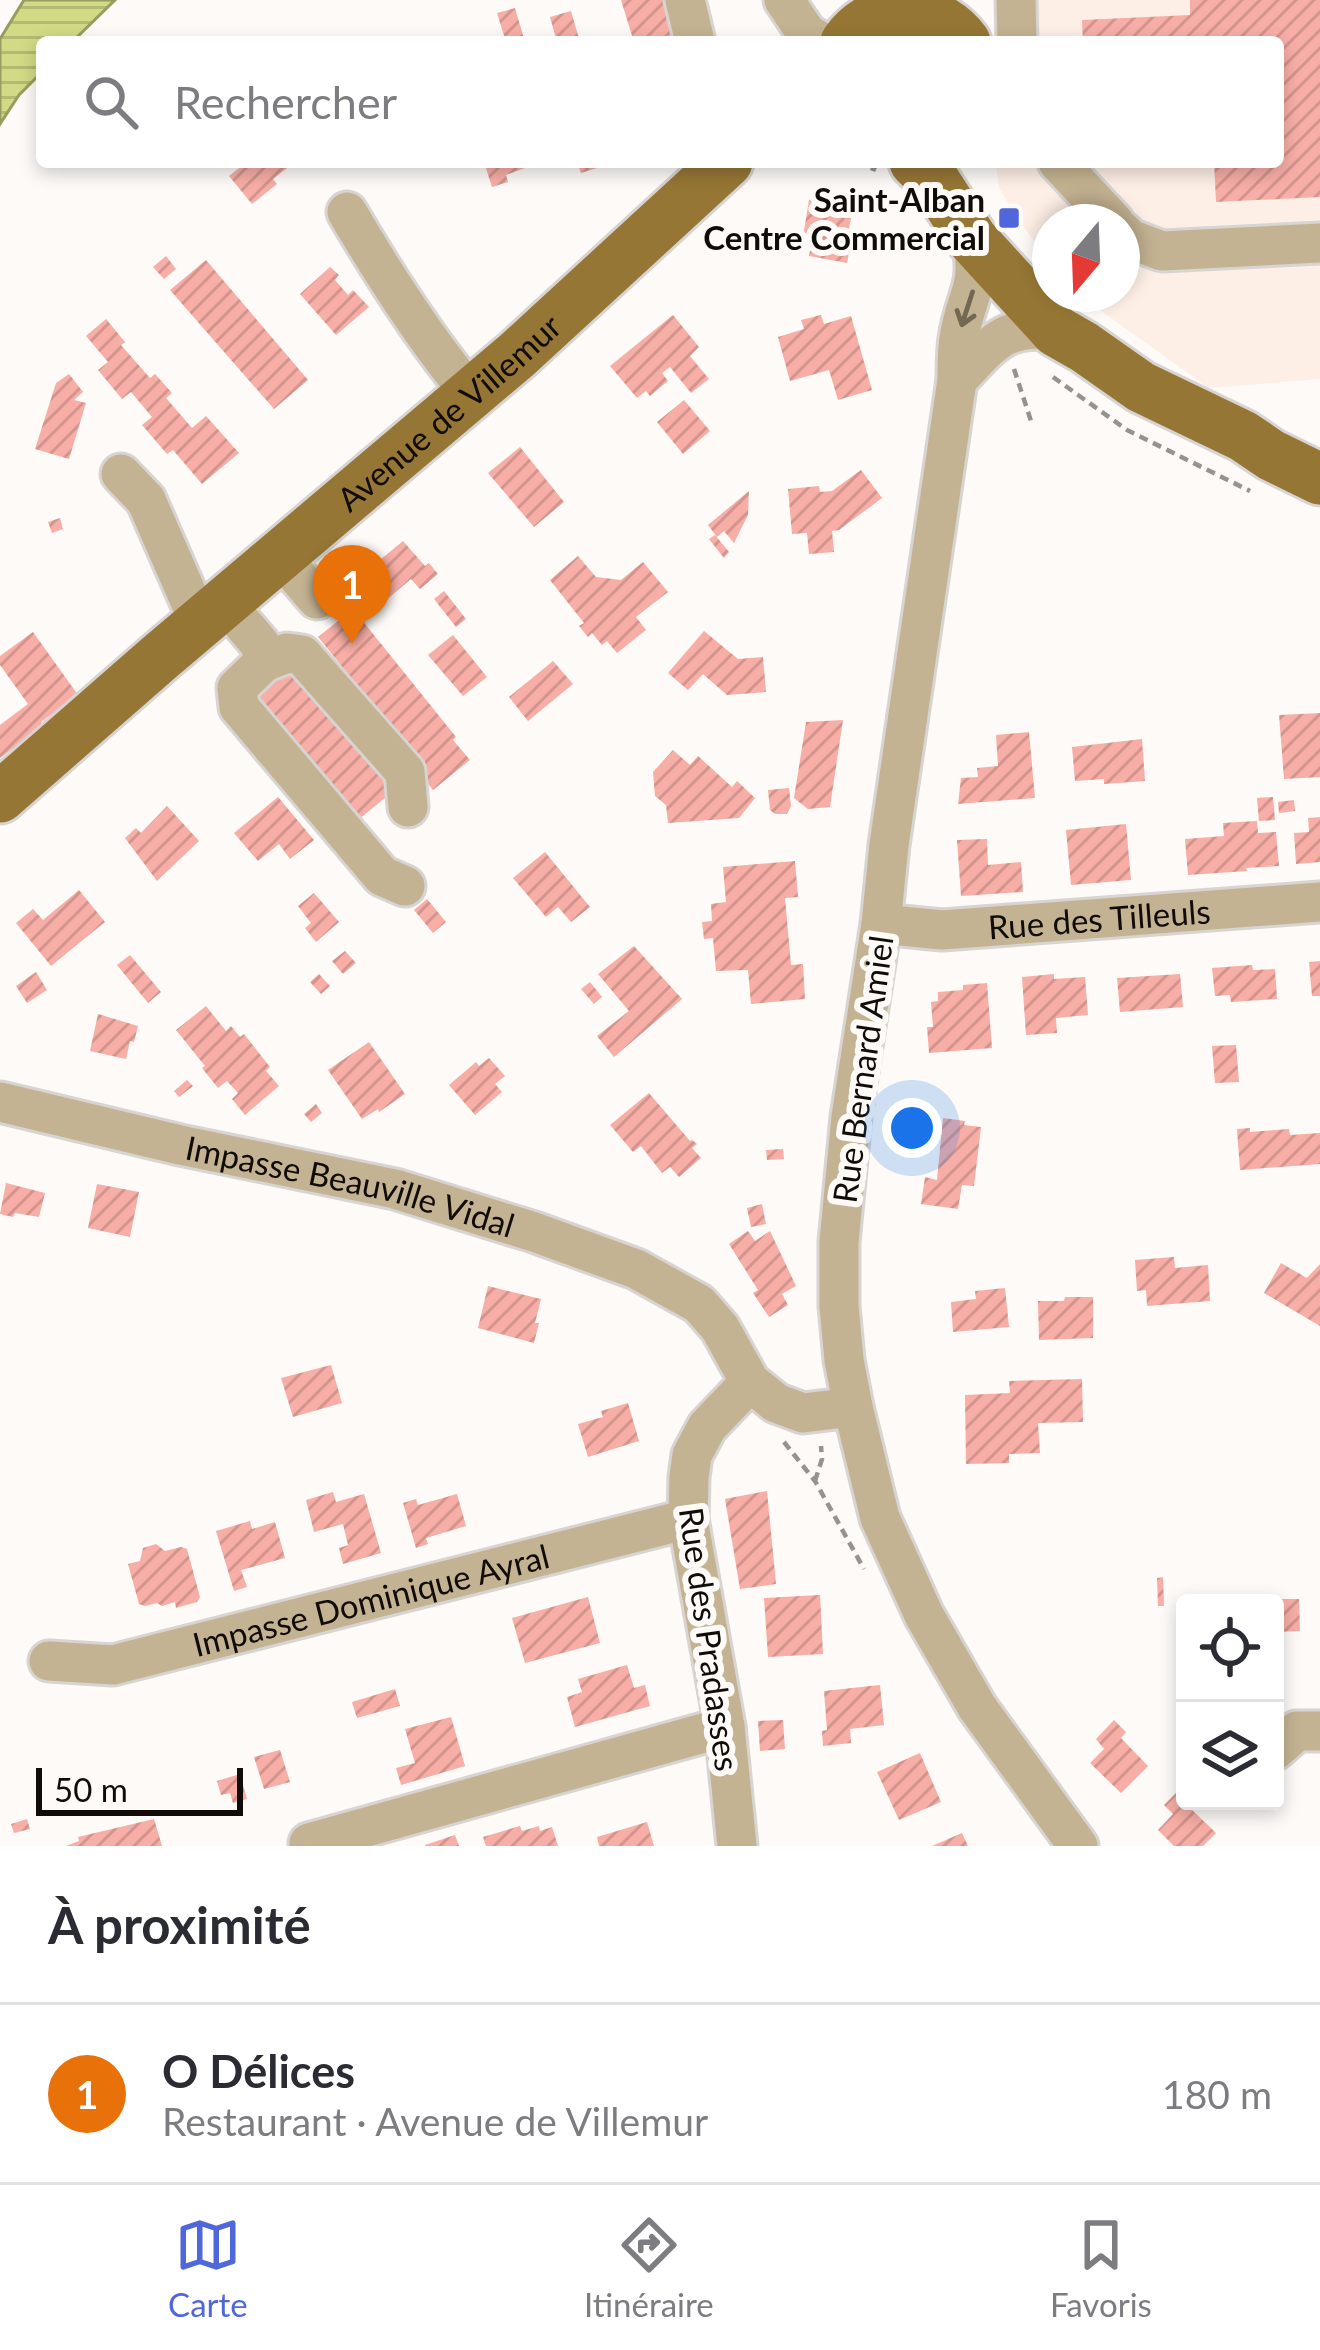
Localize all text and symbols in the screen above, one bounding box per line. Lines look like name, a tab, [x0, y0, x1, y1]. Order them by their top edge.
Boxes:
search box	[36, 36, 1284, 168]
icon: search	[78, 69, 144, 135]
text: Rechercher	[174, 75, 397, 129]
place label: Saint-Alban Centre Commercial	[703, 179, 985, 257]
north arrow	[1032, 204, 1140, 312]
marker: Saint-Alban Centre Commercial	[996, 205, 1022, 231]
one-way arrow	[955, 289, 977, 327]
street label: Avenue de Villemur	[328, 305, 569, 519]
pin: 1	[313, 545, 391, 644]
street label: Rue des Tilleuls	[987, 890, 1212, 947]
street label: Rue Bernard Amiel	[823, 933, 901, 1205]
your location	[882, 1098, 942, 1158]
street label: Impasse Beauville Vidal	[182, 1127, 519, 1245]
street label: Rue des Pradasses	[672, 1505, 748, 1773]
street label: Impasse Dominique Ayral	[188, 1535, 553, 1664]
map controls	[1176, 1594, 1284, 1810]
button: locate	[1176, 1594, 1284, 1702]
button: layers	[1176, 1702, 1284, 1810]
scale bar	[36, 1762, 243, 1815]
text: 50 m	[54, 1769, 128, 1809]
text: À proximité	[48, 1894, 311, 1955]
text: O Délices	[162, 2044, 355, 2098]
text: 1	[76, 2071, 98, 2117]
text: 180 m	[1162, 2071, 1272, 2117]
text: Restaurant · Avenue de Villemur	[162, 2098, 708, 2144]
tab: Carte	[168, 2212, 248, 2324]
tab: Itinéraire	[584, 2212, 714, 2324]
tab: Favoris	[1050, 2212, 1152, 2324]

